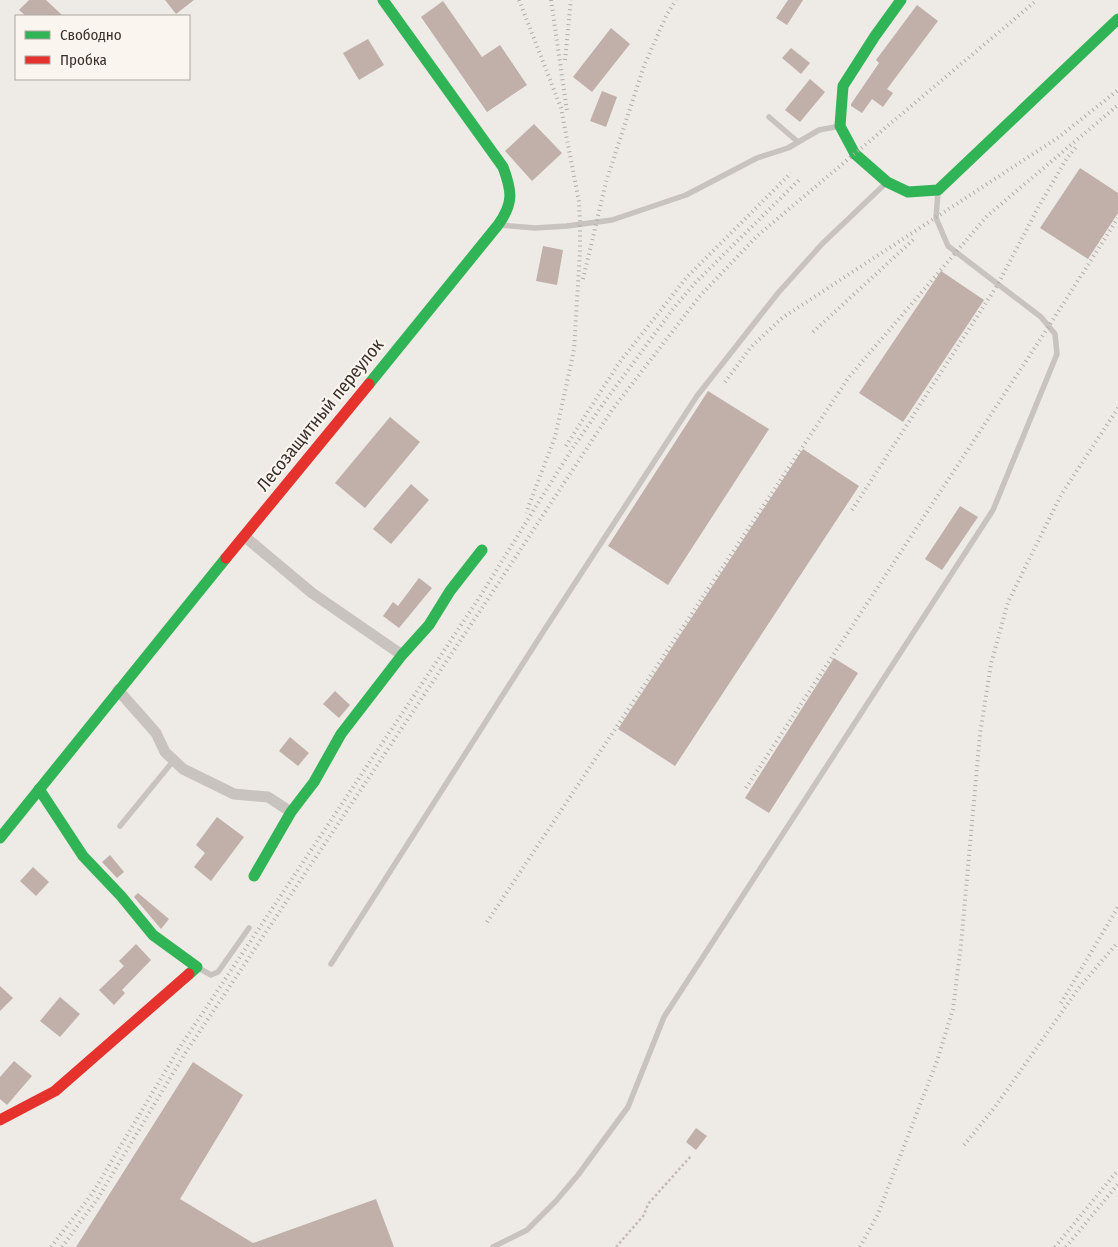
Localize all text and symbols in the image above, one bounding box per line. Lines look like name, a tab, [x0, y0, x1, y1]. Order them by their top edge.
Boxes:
legend	[15, 15, 190, 80]
text: Свободно	[60, 26, 122, 44]
text: Пробка	[60, 51, 107, 69]
street label: Лесозащитный переулок	[252, 334, 389, 496]

